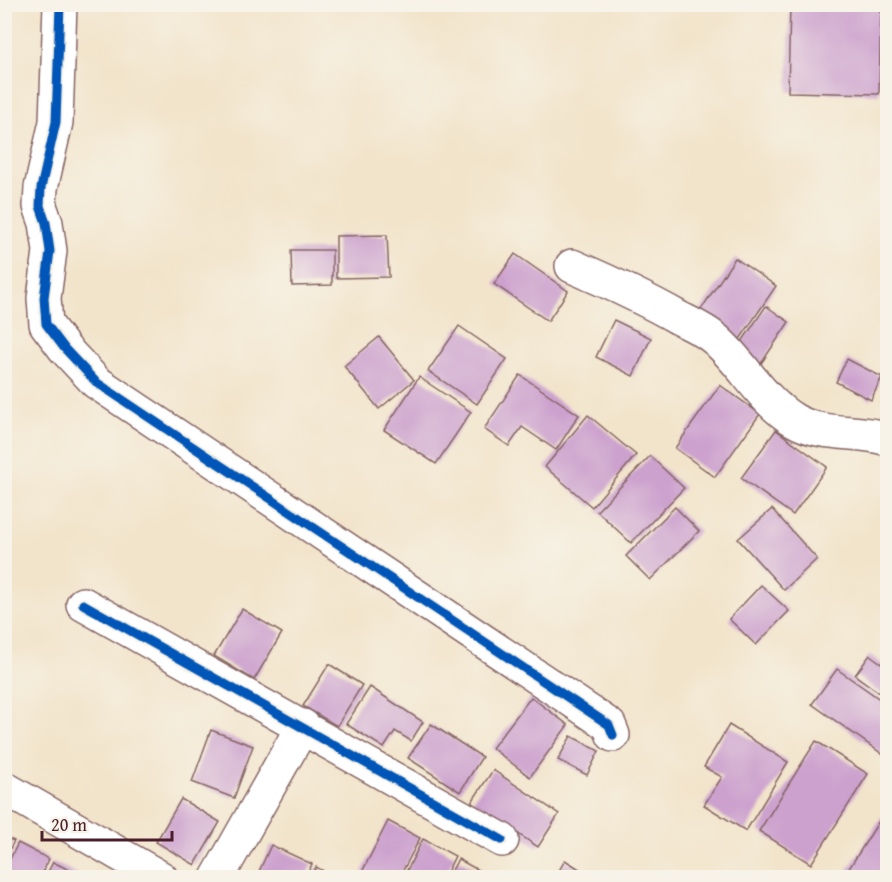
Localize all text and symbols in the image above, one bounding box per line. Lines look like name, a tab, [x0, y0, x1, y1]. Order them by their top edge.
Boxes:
scale bar	[42, 804, 172, 842]
text: 20 m	[51, 811, 87, 838]

